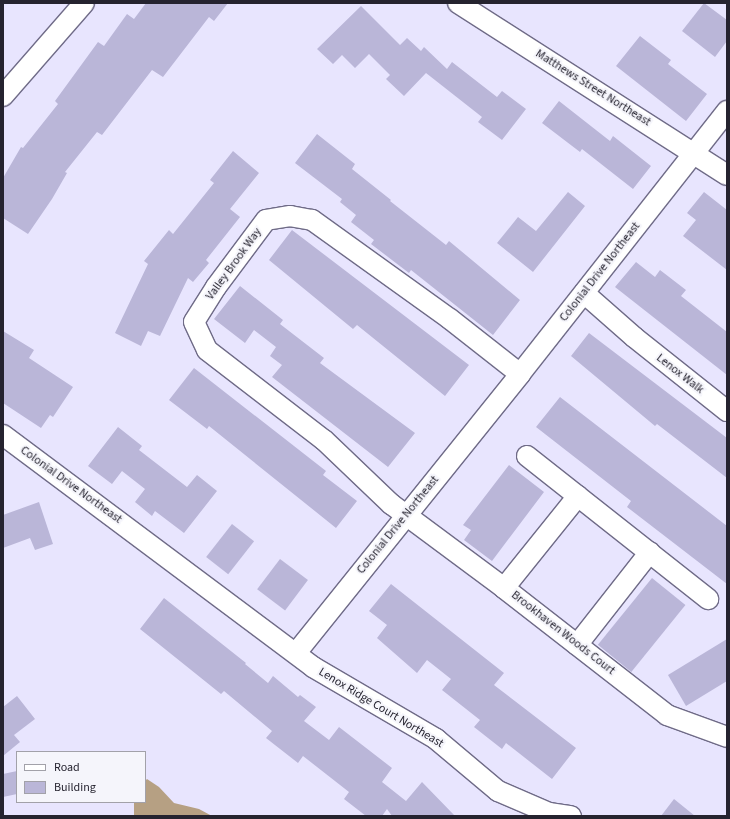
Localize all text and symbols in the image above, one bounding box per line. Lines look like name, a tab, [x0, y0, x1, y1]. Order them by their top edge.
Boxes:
street label: Matthews Street Northeast	[533, 47, 653, 129]
street label: Colonial Drive Northeast	[557, 219, 643, 325]
street label: Valley Brook Way	[203, 225, 265, 303]
street label: Lenox Walk	[653, 351, 707, 397]
street label: Colonial Drive Northeast	[17, 443, 125, 527]
street label: Colonial Drive Northeast	[354, 473, 442, 577]
street label: Brookhaven Woods Court	[508, 588, 618, 678]
street label: Lenox Ridge Court Northeast	[316, 665, 446, 751]
legend	[16, 751, 146, 803]
text: Road	[54, 759, 80, 776]
text: Building	[54, 779, 96, 796]

